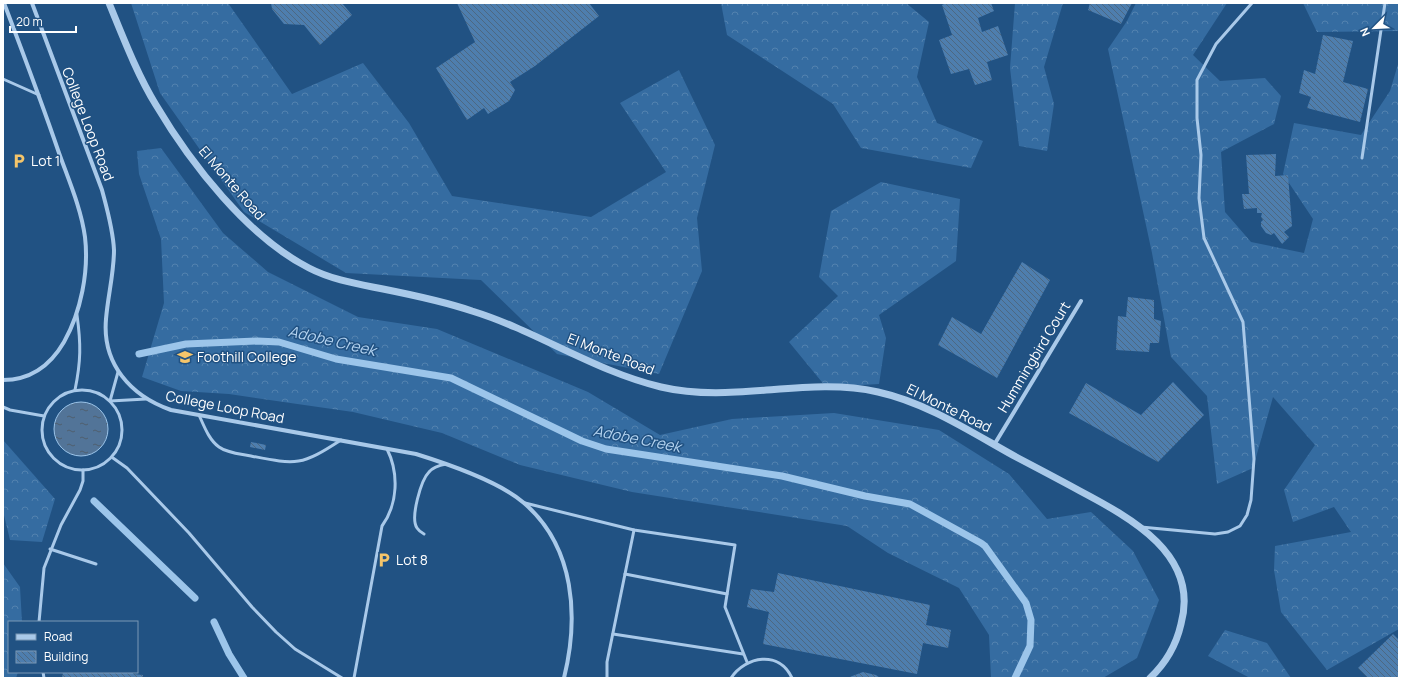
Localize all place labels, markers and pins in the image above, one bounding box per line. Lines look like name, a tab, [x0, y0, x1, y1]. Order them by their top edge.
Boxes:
place label: Lot 1	[31, 151, 60, 170]
parking icon: Lot 1	[10, 152, 28, 170]
place label: Foothill College	[197, 347, 296, 366]
school or university icon: Foothill College	[176, 348, 194, 366]
place label: Lot 8	[396, 550, 428, 569]
parking icon: Lot 8	[375, 551, 393, 569]

